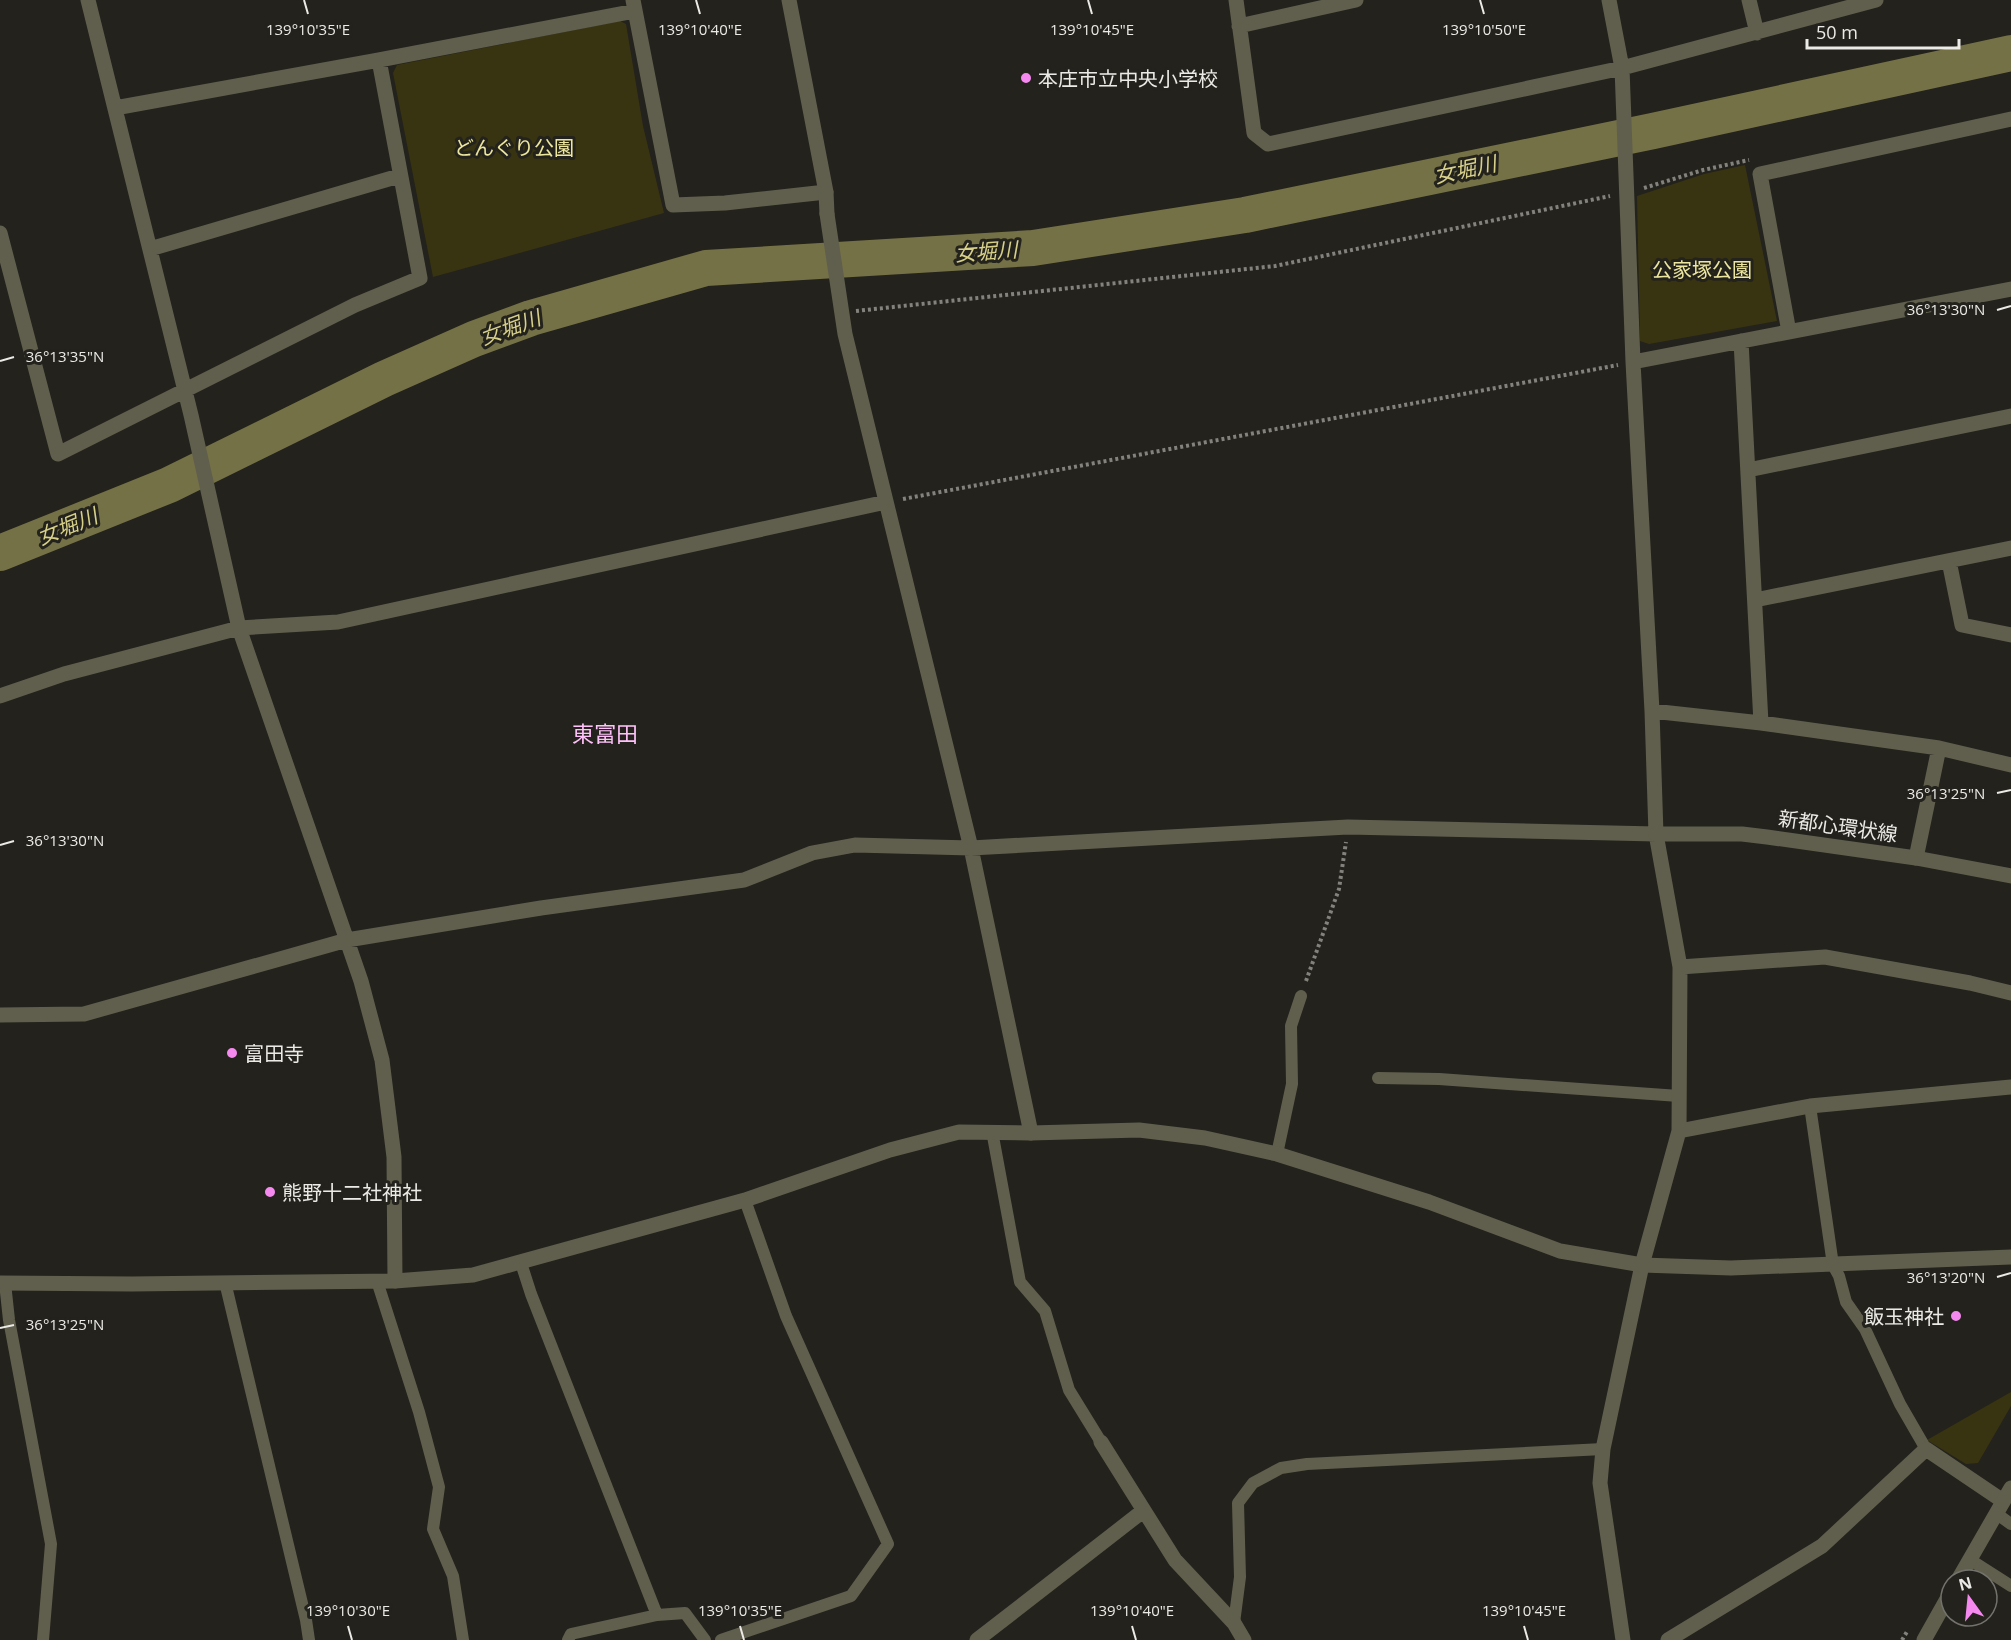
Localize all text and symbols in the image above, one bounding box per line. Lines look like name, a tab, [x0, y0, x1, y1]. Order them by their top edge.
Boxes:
scale bar	[1807, 12, 1958, 50]
text: 139°10'35"E	[266, 19, 350, 39]
text: 139°10'40"E	[658, 19, 742, 39]
text: 139°10'45"E	[1050, 19, 1134, 39]
text: 139°10'50"E	[1442, 19, 1526, 39]
text: 50 m	[1816, 20, 1858, 44]
place label: 本庄市立中央小学校	[1038, 65, 1218, 92]
marker: 本庄市立中央小学校	[1019, 71, 1033, 85]
park label: どんぐり公園	[454, 134, 574, 161]
water label: 女堀川	[1431, 148, 1501, 189]
water label: 女堀川	[954, 235, 1020, 267]
park label: 公家塚公園	[1652, 256, 1752, 283]
text: 36°13'30"N	[1907, 299, 1985, 319]
water label: 女堀川	[476, 302, 546, 351]
text: 36°13'35"N	[26, 346, 104, 366]
water label: 女堀川	[33, 500, 103, 551]
district label: 東富田	[572, 718, 638, 748]
text: 36°13'25"N	[1907, 783, 1985, 803]
street label: 新都心環状線	[1777, 804, 1899, 848]
text: 36°13'30"N	[26, 830, 104, 850]
place label: 富田寺	[244, 1040, 304, 1067]
marker: 富田寺	[225, 1046, 239, 1060]
place label: 熊野十二社神社	[282, 1179, 422, 1206]
marker: 熊野十二社神社	[263, 1185, 277, 1199]
text: 36°13'20"N	[1907, 1267, 1985, 1287]
place label: 飯玉神社	[1864, 1303, 1944, 1330]
marker: 飯玉神社	[1949, 1309, 1963, 1323]
text: 36°13'25"N	[26, 1314, 104, 1334]
north arrow	[1939, 1568, 1999, 1628]
text: N	[1956, 1571, 1974, 1596]
text: 139°10'30"E	[306, 1600, 390, 1620]
text: 139°10'35"E	[698, 1600, 782, 1620]
text: 139°10'40"E	[1090, 1600, 1174, 1620]
text: 139°10'45"E	[1482, 1600, 1566, 1620]

